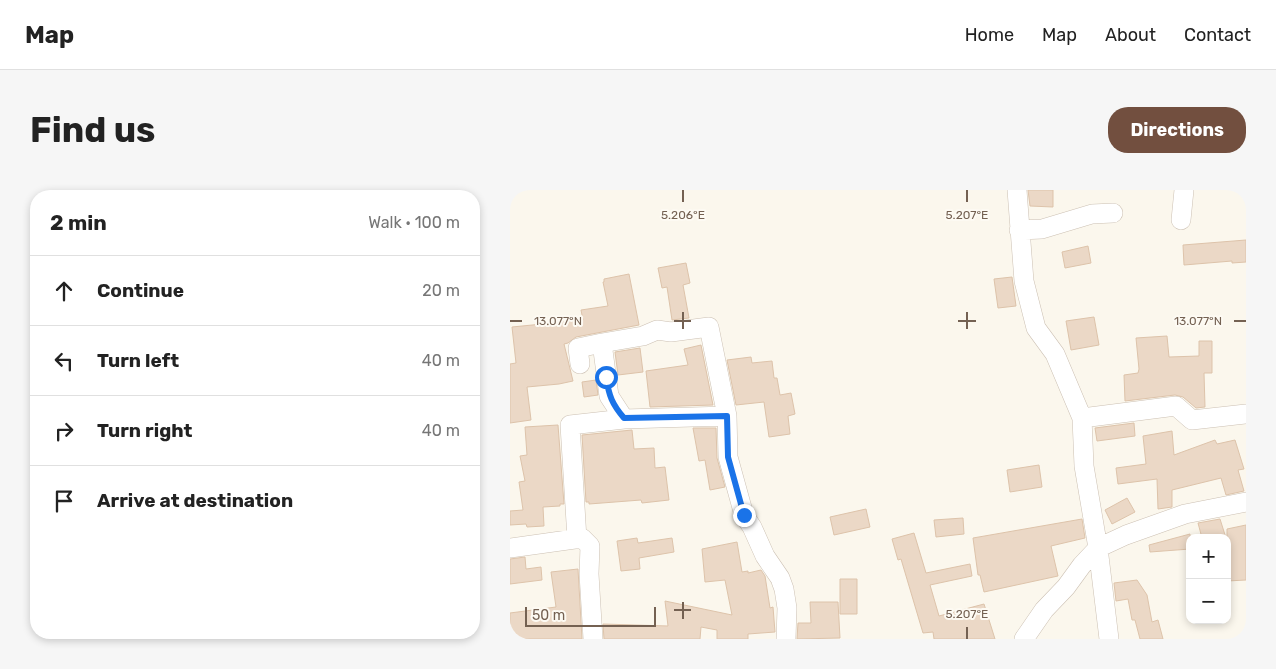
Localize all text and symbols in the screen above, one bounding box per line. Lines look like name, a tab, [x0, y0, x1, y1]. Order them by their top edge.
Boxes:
text: Map	[25, 21, 74, 49]
text: Home	[965, 24, 1014, 46]
text: Map	[1042, 24, 1077, 46]
text: About	[1105, 24, 1156, 46]
text: Contact	[1184, 24, 1251, 46]
button: Directions	[1108, 107, 1246, 153]
text: Find us	[30, 109, 155, 151]
text: 5.206°E	[661, 208, 705, 222]
text: 5.207°E	[946, 208, 988, 222]
text: 2 min	[50, 210, 107, 235]
text: Walk · 100 m	[368, 213, 460, 232]
icon: ahead	[50, 277, 78, 305]
text: Continue	[97, 279, 184, 302]
text: 20 m	[422, 281, 460, 300]
text: 13.077°N	[534, 314, 582, 328]
text: 13.077°N	[1174, 314, 1222, 328]
icon: left	[50, 347, 78, 375]
text: Turn left	[97, 349, 179, 372]
text: 40 m	[422, 351, 460, 370]
route start	[595, 366, 618, 389]
icon: right	[50, 417, 78, 445]
text: Turn right	[97, 419, 192, 442]
text: 40 m	[422, 421, 460, 440]
icon: arrive	[50, 487, 78, 515]
text: Arrive at destination	[97, 489, 293, 512]
route end	[733, 504, 756, 527]
map controls	[1186, 534, 1231, 624]
button: +	[1186, 534, 1231, 579]
button: −	[1186, 579, 1231, 624]
scale bar	[525, 604, 656, 627]
text: 50 m	[532, 607, 565, 624]
text: 5.207°E	[946, 607, 988, 621]

